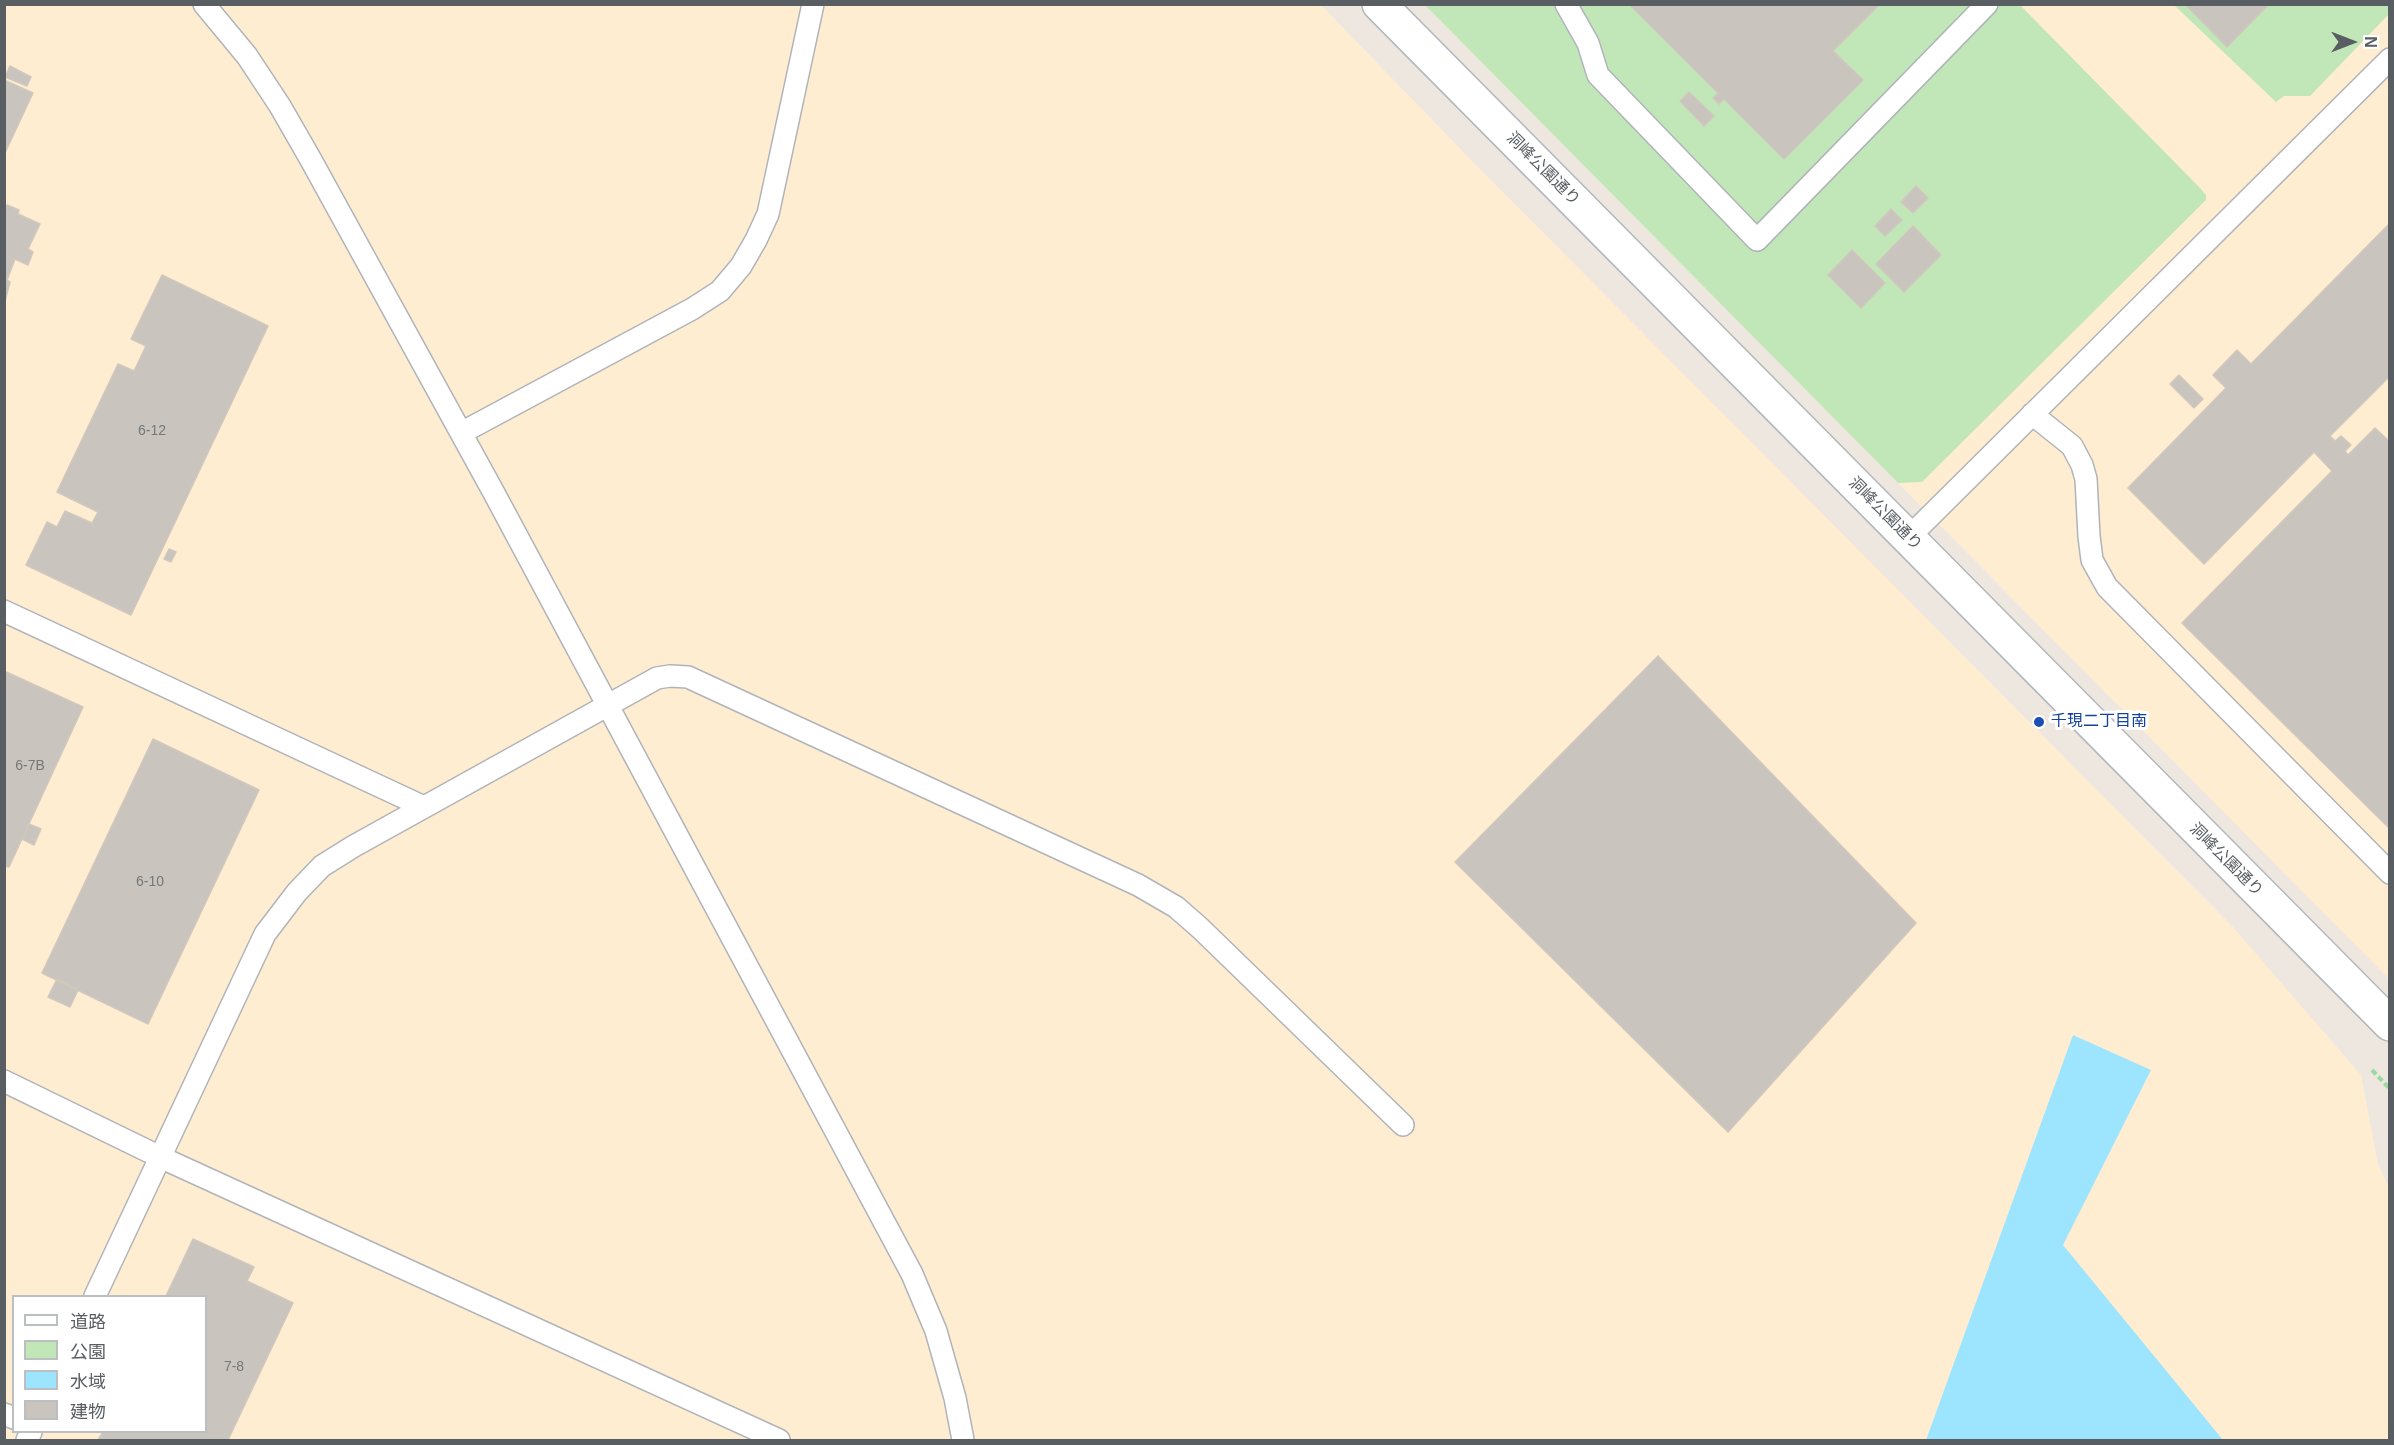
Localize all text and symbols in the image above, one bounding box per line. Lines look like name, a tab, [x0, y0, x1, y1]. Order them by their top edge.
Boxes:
north arrow	[2322, 12, 2382, 72]
text: N	[2362, 36, 2379, 48]
street label: 洞峰公園通り	[1502, 128, 1584, 210]
house number: 6-12	[138, 423, 166, 439]
street label: 洞峰公園通り	[1844, 473, 1926, 555]
place label: 千現二丁目南	[2051, 712, 2147, 732]
marker: 千現二丁目南	[2032, 715, 2046, 729]
house number: 6-7B	[15, 758, 45, 774]
street label: 洞峰公園通り	[2185, 819, 2267, 901]
house number: 6-10	[136, 874, 164, 890]
legend	[12, 1295, 207, 1433]
text: 道路	[70, 1312, 106, 1332]
text: 公園	[70, 1342, 106, 1362]
house number: 7-8	[224, 1359, 244, 1375]
text: 水域	[70, 1372, 106, 1392]
text: 建物	[70, 1402, 106, 1422]

